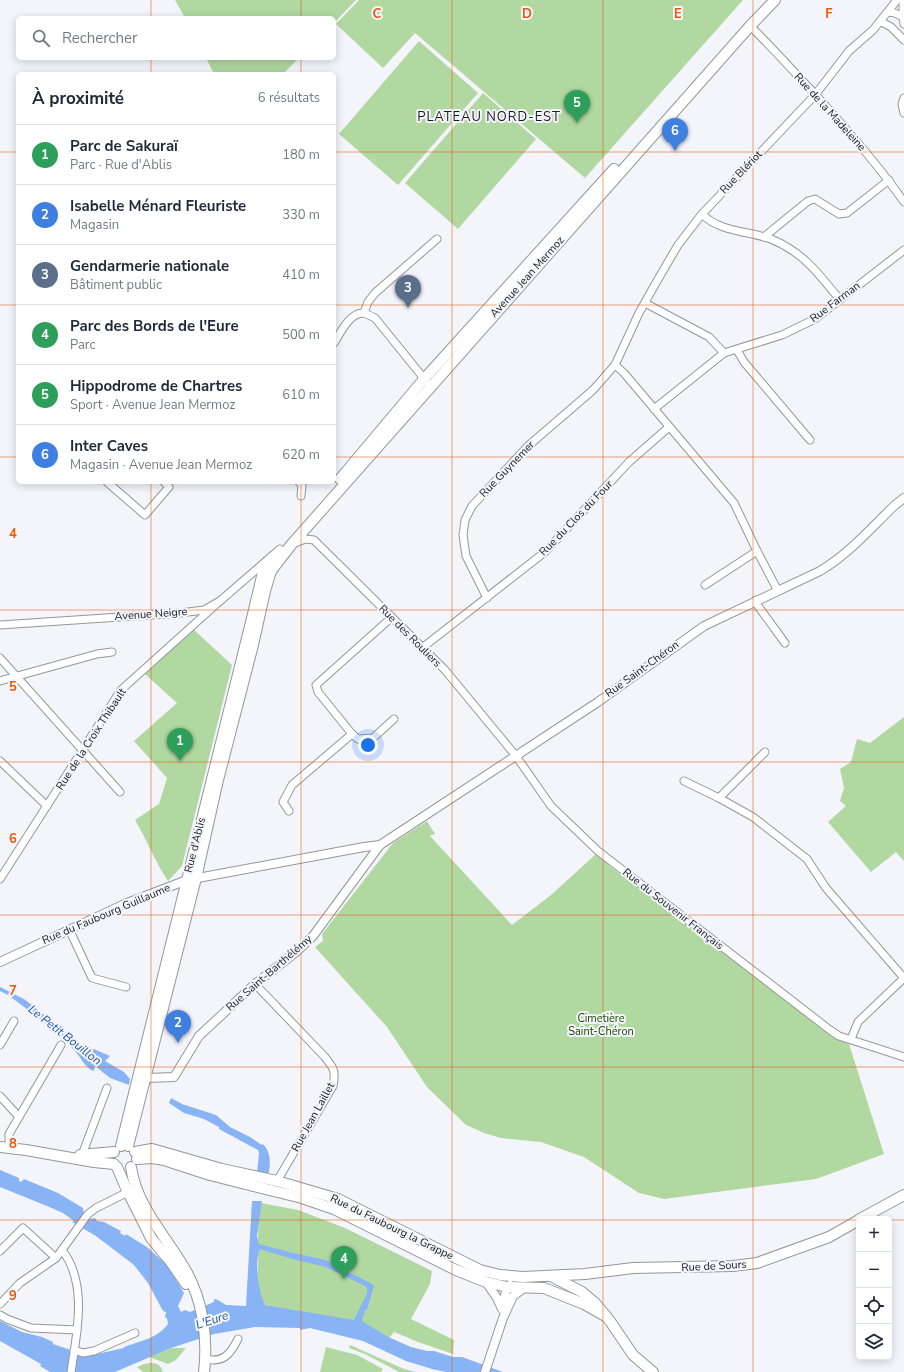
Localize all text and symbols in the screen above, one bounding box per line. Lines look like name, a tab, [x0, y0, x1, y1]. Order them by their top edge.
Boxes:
text: C	[373, 5, 382, 23]
text: D	[522, 5, 532, 23]
text: E	[674, 5, 682, 23]
text: F	[825, 5, 833, 23]
search box	[16, 16, 336, 60]
icon: search	[30, 27, 52, 49]
text: Rechercher	[62, 28, 137, 48]
street label: Rue de la Madeleine	[791, 70, 869, 154]
text: À proximité	[32, 87, 124, 110]
text: 6 résultats	[258, 89, 320, 107]
pin: 5	[564, 90, 590, 123]
district label: PLATEAU NORD-EST	[417, 108, 561, 126]
pin: 6	[662, 118, 688, 151]
text: Parc de Sakuraï	[70, 136, 178, 156]
text: 1	[41, 146, 49, 164]
text: 180 m	[282, 146, 320, 164]
street label: Rue Blériot	[716, 147, 766, 197]
text: Parc · Rue d'Ablis	[70, 156, 172, 174]
text: Isabelle Ménard Fleuriste	[70, 196, 246, 216]
text: 2	[41, 206, 49, 224]
text: 330 m	[282, 206, 320, 224]
text: Magasin	[70, 216, 119, 234]
street label: Avenue Jean Mermoz	[487, 233, 567, 321]
text: Gendarmerie nationale	[70, 256, 229, 276]
text: 3	[41, 266, 49, 284]
text: 410 m	[282, 266, 320, 284]
pin: 3	[395, 275, 421, 308]
text: Bâtiment public	[70, 276, 162, 294]
street label: Rue Farman	[807, 278, 863, 326]
text: Parc des Bords de l'Eure	[70, 316, 239, 336]
text: 4	[41, 326, 49, 344]
text: 500 m	[282, 326, 320, 344]
text: Parc	[70, 336, 95, 354]
text: Hippodrome de Chartres	[70, 376, 242, 396]
text: 5	[41, 386, 49, 404]
text: 610 m	[282, 386, 320, 404]
text: Sport · Avenue Jean Mermoz	[70, 396, 235, 414]
text: Inter Caves	[70, 436, 148, 456]
street label: Rue Guynemer	[476, 437, 538, 501]
text: 6	[41, 446, 49, 464]
text: 620 m	[282, 446, 320, 464]
text: Magasin · Avenue Jean Mermoz	[70, 456, 252, 474]
street label: Rue du Clos du Four	[536, 477, 616, 559]
text: 4	[9, 525, 17, 543]
street label: Rue des Rouliers	[375, 601, 445, 671]
street label: Avenue Neigre	[114, 604, 188, 624]
street label: Rue Saint-Chéron	[602, 637, 682, 701]
text: 5	[9, 678, 17, 696]
street label: Rue de la Croix Thibault	[52, 685, 130, 793]
pin: 1	[167, 728, 193, 761]
your location	[358, 735, 378, 755]
street label: Rue d'Ablis	[181, 816, 209, 874]
text: 6	[9, 830, 17, 848]
street label: Rue du Souvenir Français	[619, 865, 727, 953]
street label: Rue du Faubourg Guillaume	[40, 880, 172, 948]
street label: Rue Saint-Barthélémy	[223, 931, 316, 1015]
text: 7	[9, 982, 17, 1000]
water label: Le Petit Bouillon	[25, 1001, 105, 1069]
pin: 2	[165, 1010, 191, 1043]
park label: Cimetière Saint-Chéron	[568, 1011, 634, 1039]
street label: Rue Jean Laillet	[288, 1080, 338, 1154]
text: 8	[9, 1135, 17, 1153]
street label: Rue du Faubourg la Grappe	[328, 1191, 456, 1264]
map controls	[856, 1216, 892, 1360]
button: +	[856, 1216, 892, 1252]
pin: 4	[331, 1246, 357, 1279]
button: −	[856, 1252, 892, 1288]
street label: Rue de Sours	[681, 1257, 747, 1275]
text: 9	[9, 1287, 17, 1305]
button: locate	[856, 1288, 892, 1324]
water label: L'Eure	[194, 1307, 231, 1333]
button: layers	[856, 1324, 892, 1360]

